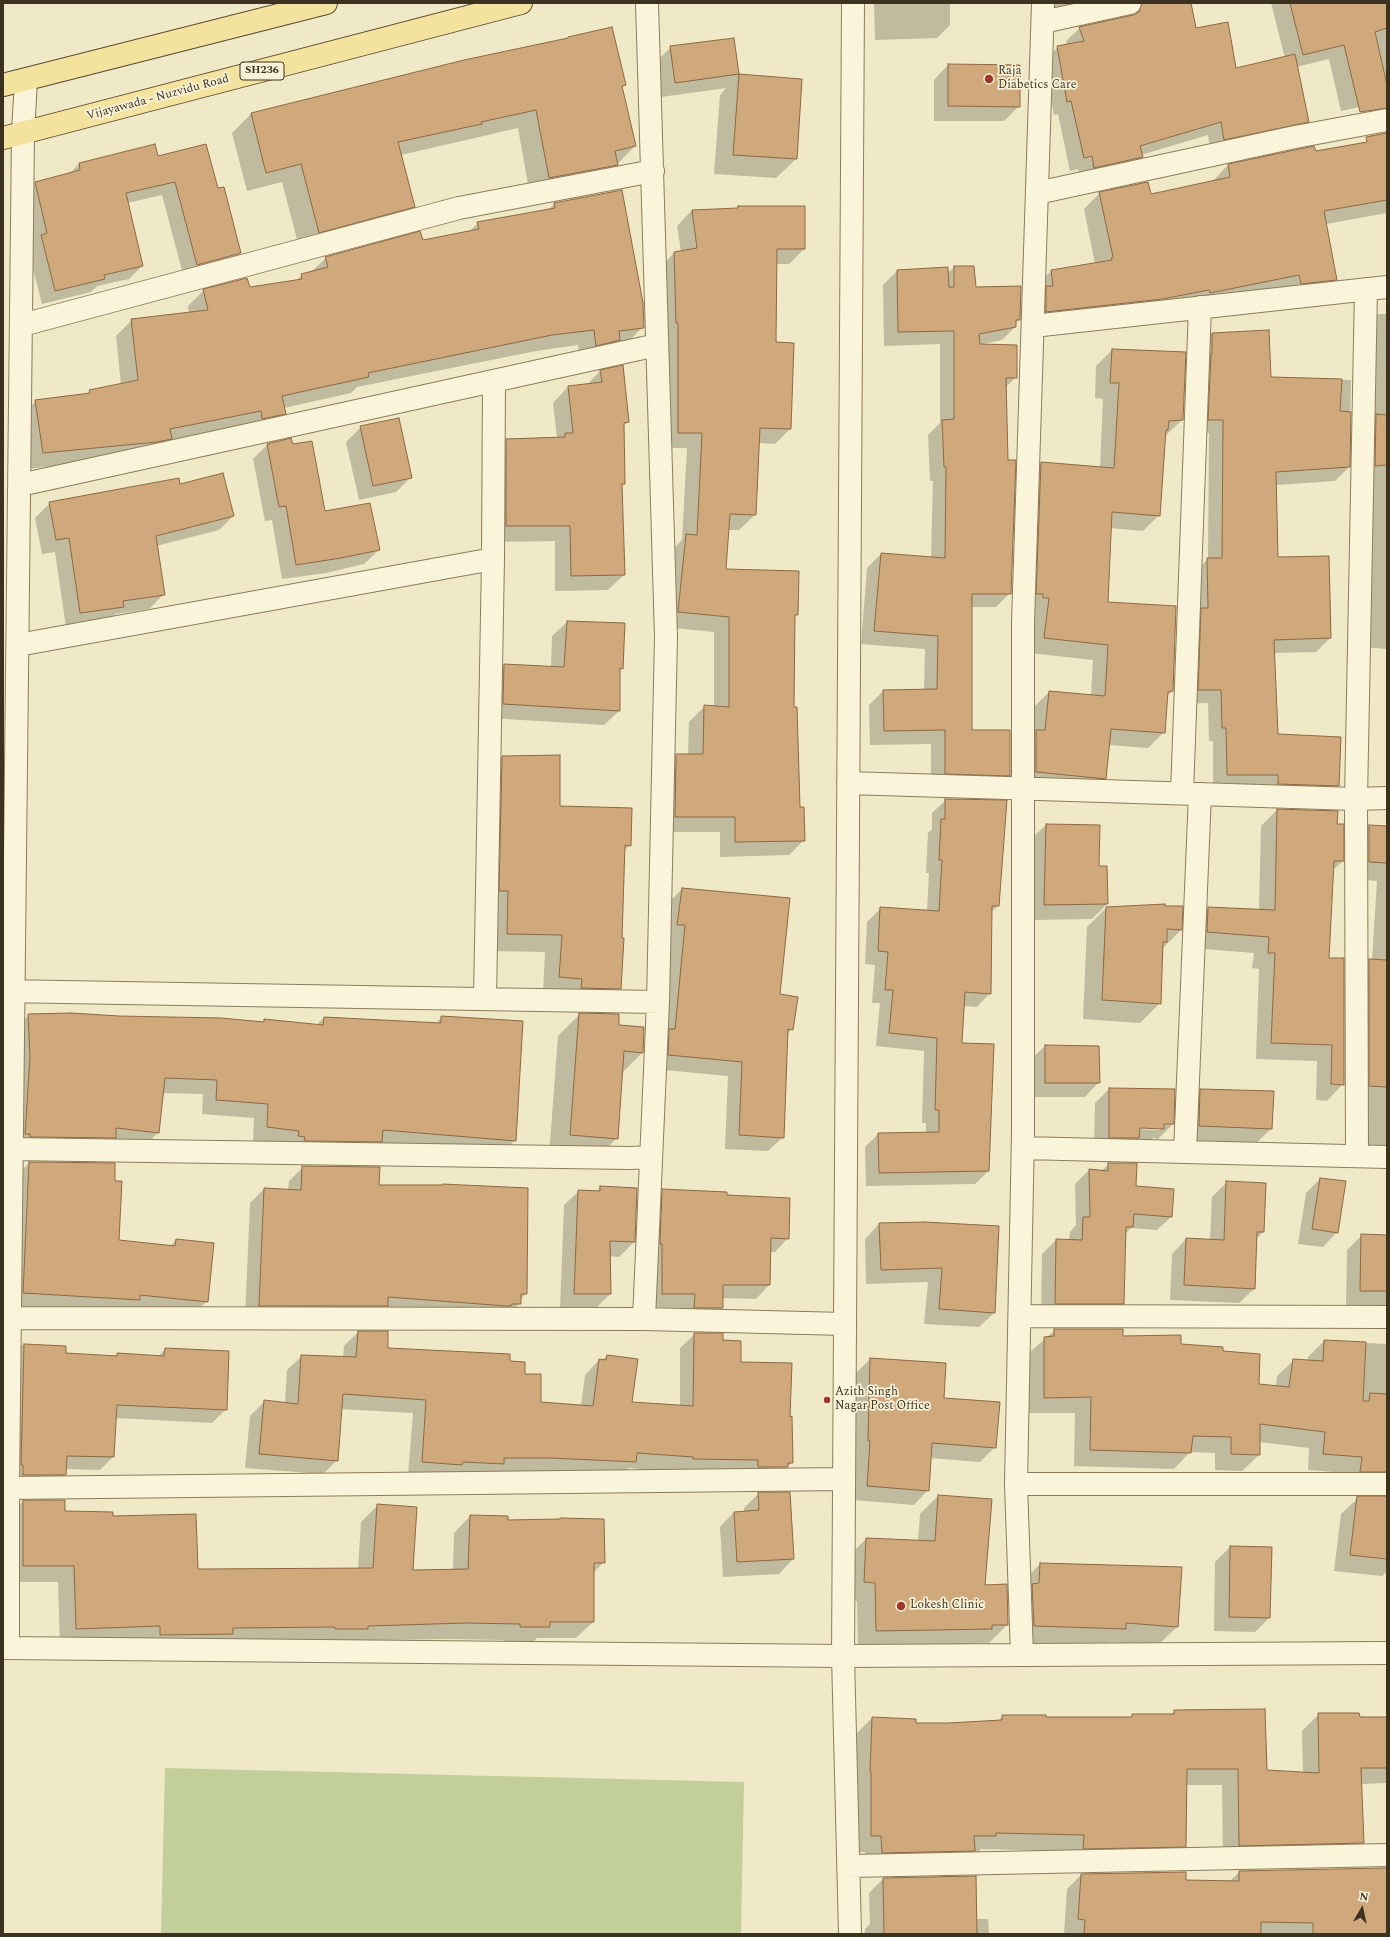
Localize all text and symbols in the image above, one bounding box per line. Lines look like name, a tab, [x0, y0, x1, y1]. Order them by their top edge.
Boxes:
road number: SH236	[240, 62, 284, 80]
place label: Raja Diabetics Care	[998, 65, 1077, 93]
street label: Vijayawada - Nuzvidu Road	[85, 72, 231, 124]
marker: Raja Diabetics Care	[983, 73, 995, 85]
place label: Azith Singh Nagar Post Office	[835, 1386, 930, 1414]
marker: Azith Singh Nagar Post Office	[822, 1395, 832, 1405]
place label: Lokesh Clinic	[910, 1599, 984, 1613]
marker: Lokesh Clinic	[895, 1600, 907, 1612]
text: N	[1358, 1888, 1370, 1906]
north arrow	[1342, 1889, 1382, 1929]

